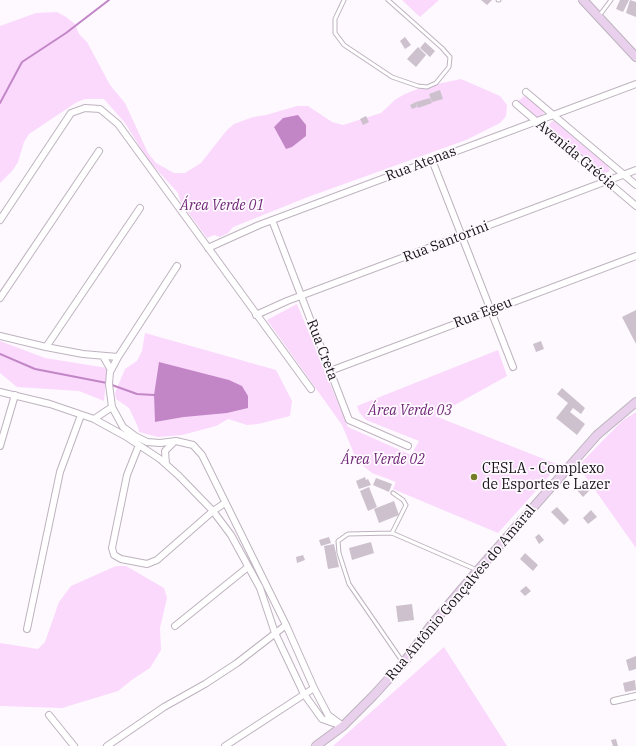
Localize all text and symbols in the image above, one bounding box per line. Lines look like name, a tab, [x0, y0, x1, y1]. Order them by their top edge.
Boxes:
street label: Avenida Grécia	[532, 116, 620, 194]
street label: Rua Atenas	[383, 143, 459, 185]
park label: Área Verde 01	[180, 198, 264, 214]
street label: Rua Santorini	[401, 218, 491, 266]
street label: Rua Egeu	[451, 294, 515, 332]
street label: Rua Creta	[303, 317, 341, 383]
park label: Área Verde 03	[368, 403, 452, 419]
park label: Área Verde 02	[341, 452, 425, 468]
place label: CESLA - Complexo de Esportes e Lazer	[482, 461, 610, 494]
marker: CESLA - Complexo de Esportes e Lazer	[469, 472, 479, 482]
street label: Rua Antônio Gonçalves do Amaral	[383, 502, 539, 684]

